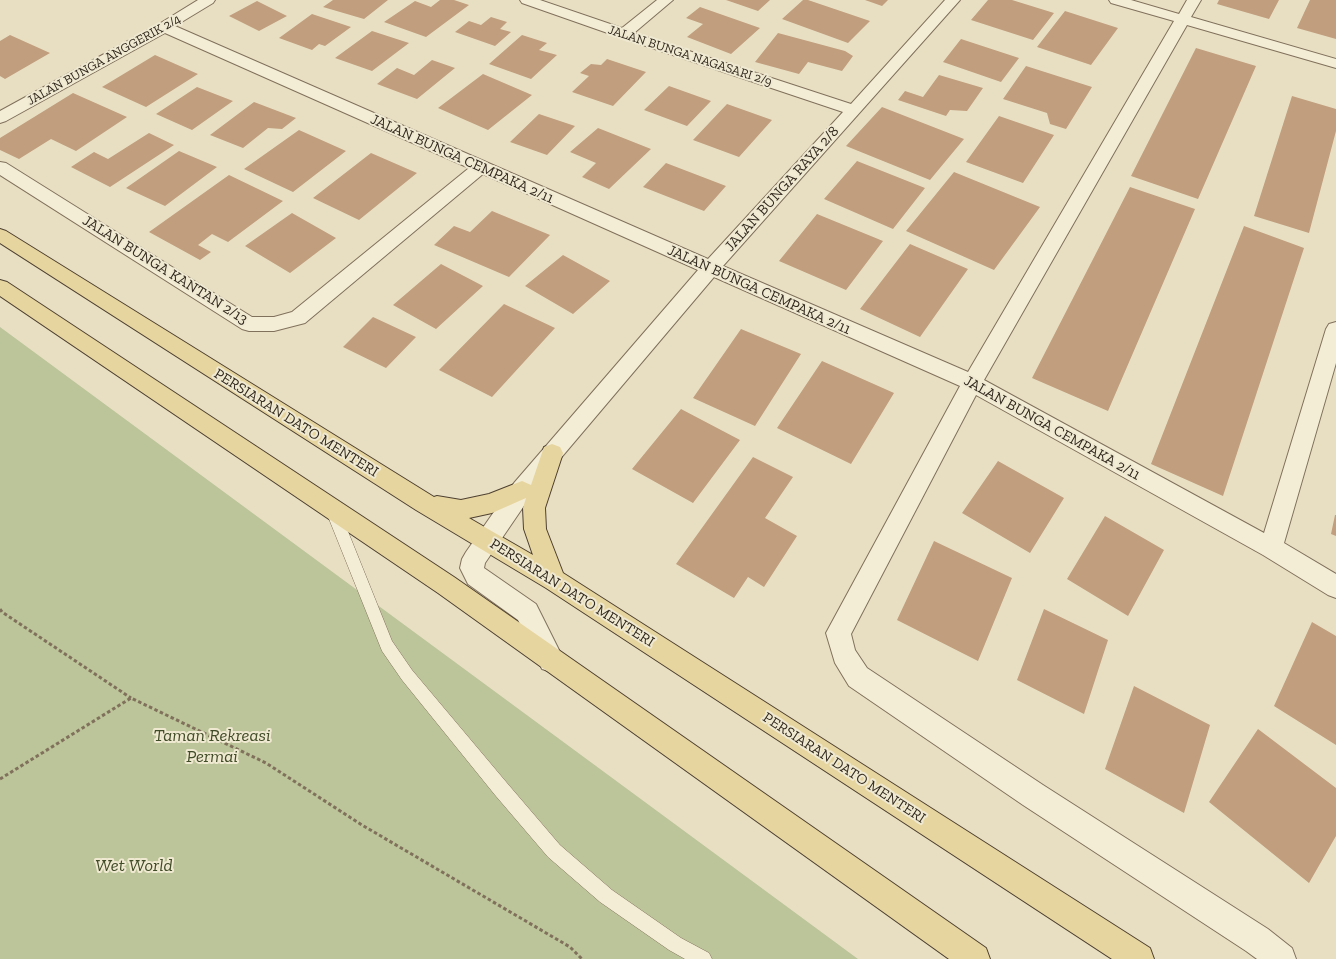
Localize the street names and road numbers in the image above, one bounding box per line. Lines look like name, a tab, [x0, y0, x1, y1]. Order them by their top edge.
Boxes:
street label: JALAN BUNGA ANGGERIK 2/4	[24, 11, 184, 109]
street label: JALAN BUNGA NAGASARI 2/9	[606, 22, 774, 90]
street label: JALAN BUNGA CEMPAKA 2/11	[368, 110, 556, 208]
street label: JALAN BUNGA RAYA 2/8	[721, 123, 843, 255]
street label: JALAN BUNGA KANTAN 2/13	[79, 212, 251, 328]
street label: JALAN BUNGA CEMPAKA 2/11	[665, 241, 853, 339]
street label: PERSIARAN DATO MENTERI	[210, 365, 382, 481]
street label: JALAN BUNGA CEMPAKA 2/11	[961, 372, 1143, 484]
street label: PERSIARAN DATO MENTERI	[486, 535, 658, 651]
street label: PERSIARAN DATO MENTERI	[759, 709, 929, 827]

